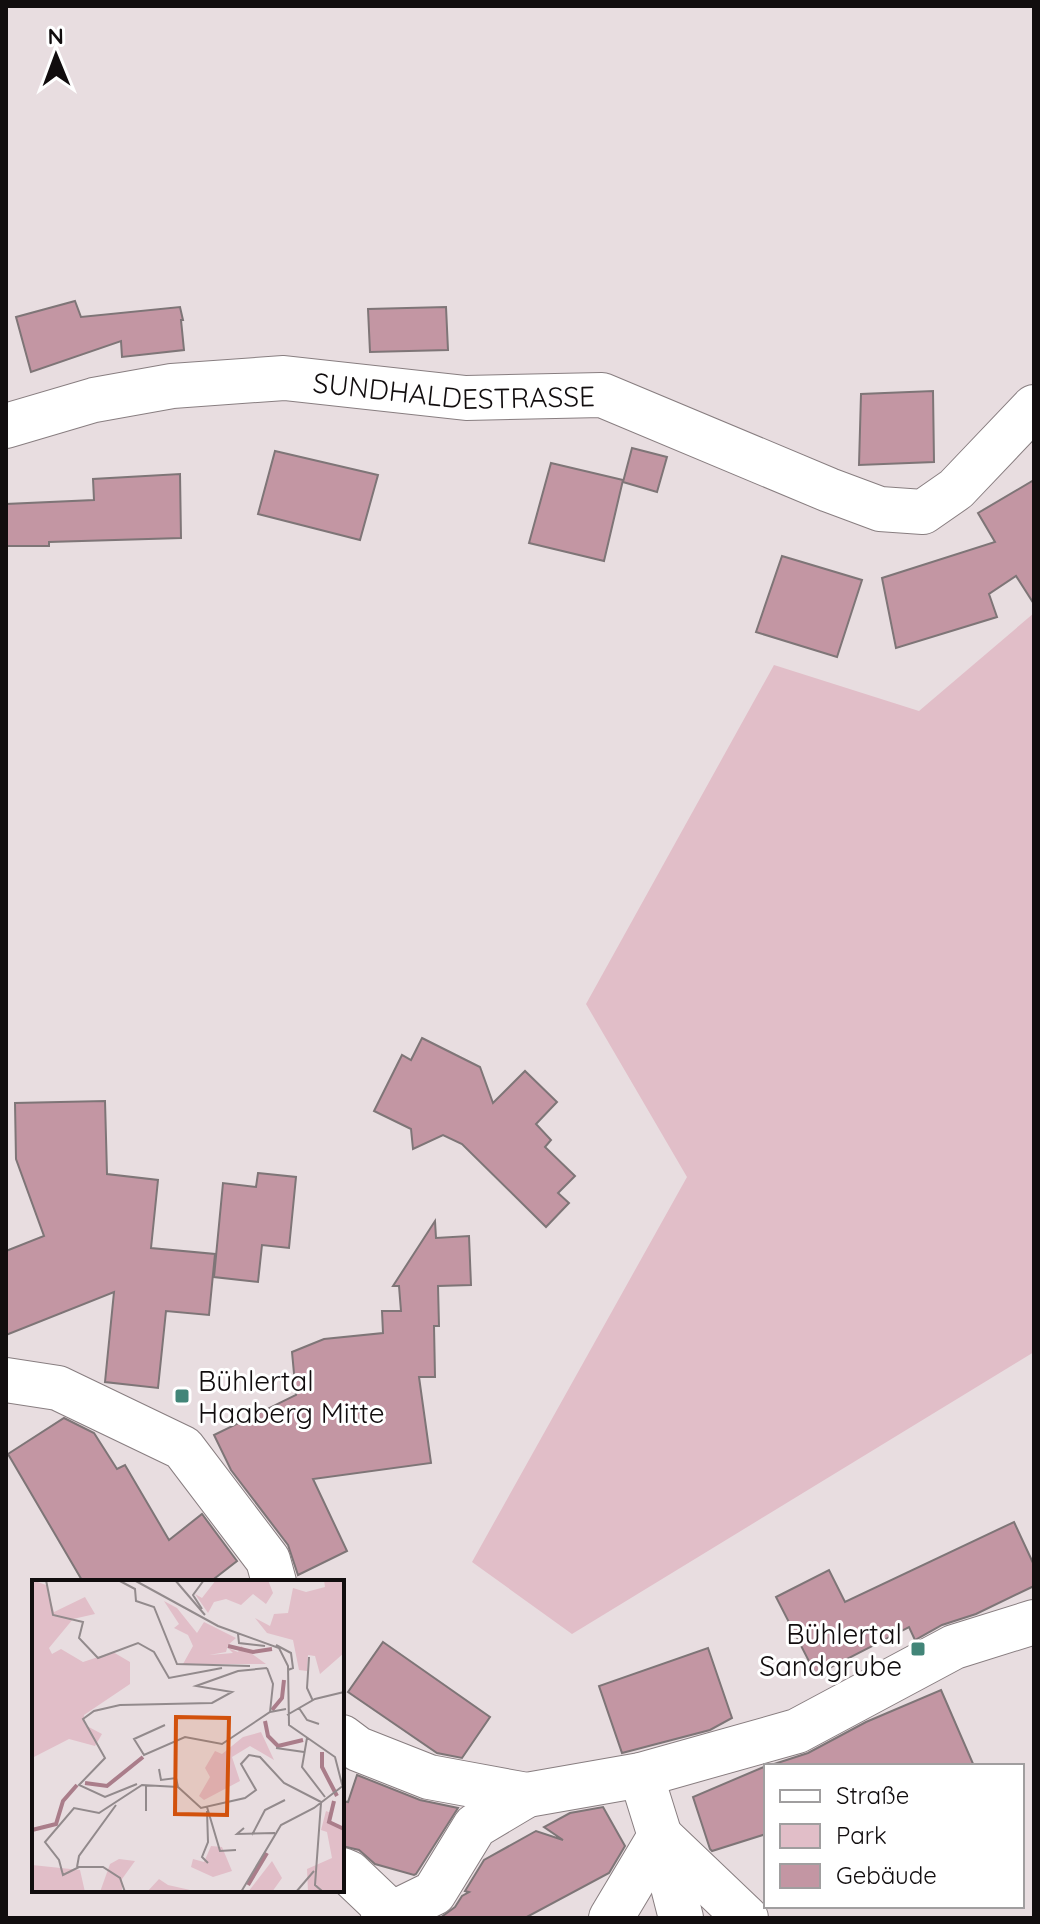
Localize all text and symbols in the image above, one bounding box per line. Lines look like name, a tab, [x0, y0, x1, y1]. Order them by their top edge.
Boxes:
north arrow	[16, 16, 96, 96]
text: N	[47, 22, 64, 50]
street label: SUNDHALDESTRASSE	[311, 364, 595, 416]
place label: Bühlertal Haaberg Mitte	[198, 1363, 384, 1430]
marker: Bühlertal Haaberg Mitte	[173, 1387, 191, 1405]
inset map	[32, 1580, 344, 1892]
place label: Bühlertal Sandgrube	[759, 1616, 902, 1683]
marker: Bühlertal Sandgrube	[909, 1640, 927, 1658]
legend	[764, 1764, 1024, 1908]
text: Straße	[836, 1780, 909, 1810]
text: Park	[836, 1820, 887, 1850]
text: Gebäude	[836, 1860, 937, 1890]

